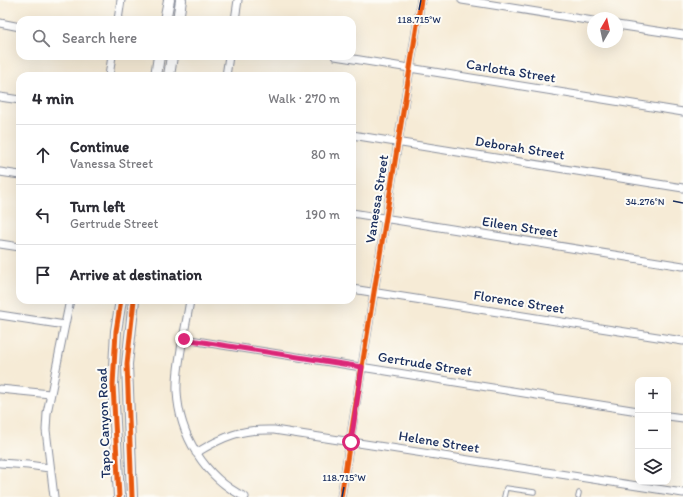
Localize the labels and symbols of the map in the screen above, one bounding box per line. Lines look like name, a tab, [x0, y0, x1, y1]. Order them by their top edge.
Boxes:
north arrow	[587, 12, 623, 48]
text: 118.715°W	[397, 13, 441, 26]
street label: Carlotta Street	[465, 56, 557, 86]
street label: Deborah Street	[474, 133, 566, 163]
street label: Vanessa Street	[362, 153, 392, 245]
text: 34.276°N	[625, 195, 665, 208]
street label: Eileen Street	[481, 213, 559, 241]
street label: Florence Street	[472, 286, 566, 318]
route end	[175, 330, 193, 348]
street label: Gertrude Street	[377, 348, 473, 380]
street label: Tapo Canyon Road	[94, 367, 114, 478]
street label: Helene Street	[397, 427, 481, 457]
route start	[342, 433, 360, 451]
text: 118.715°W	[322, 471, 366, 484]

